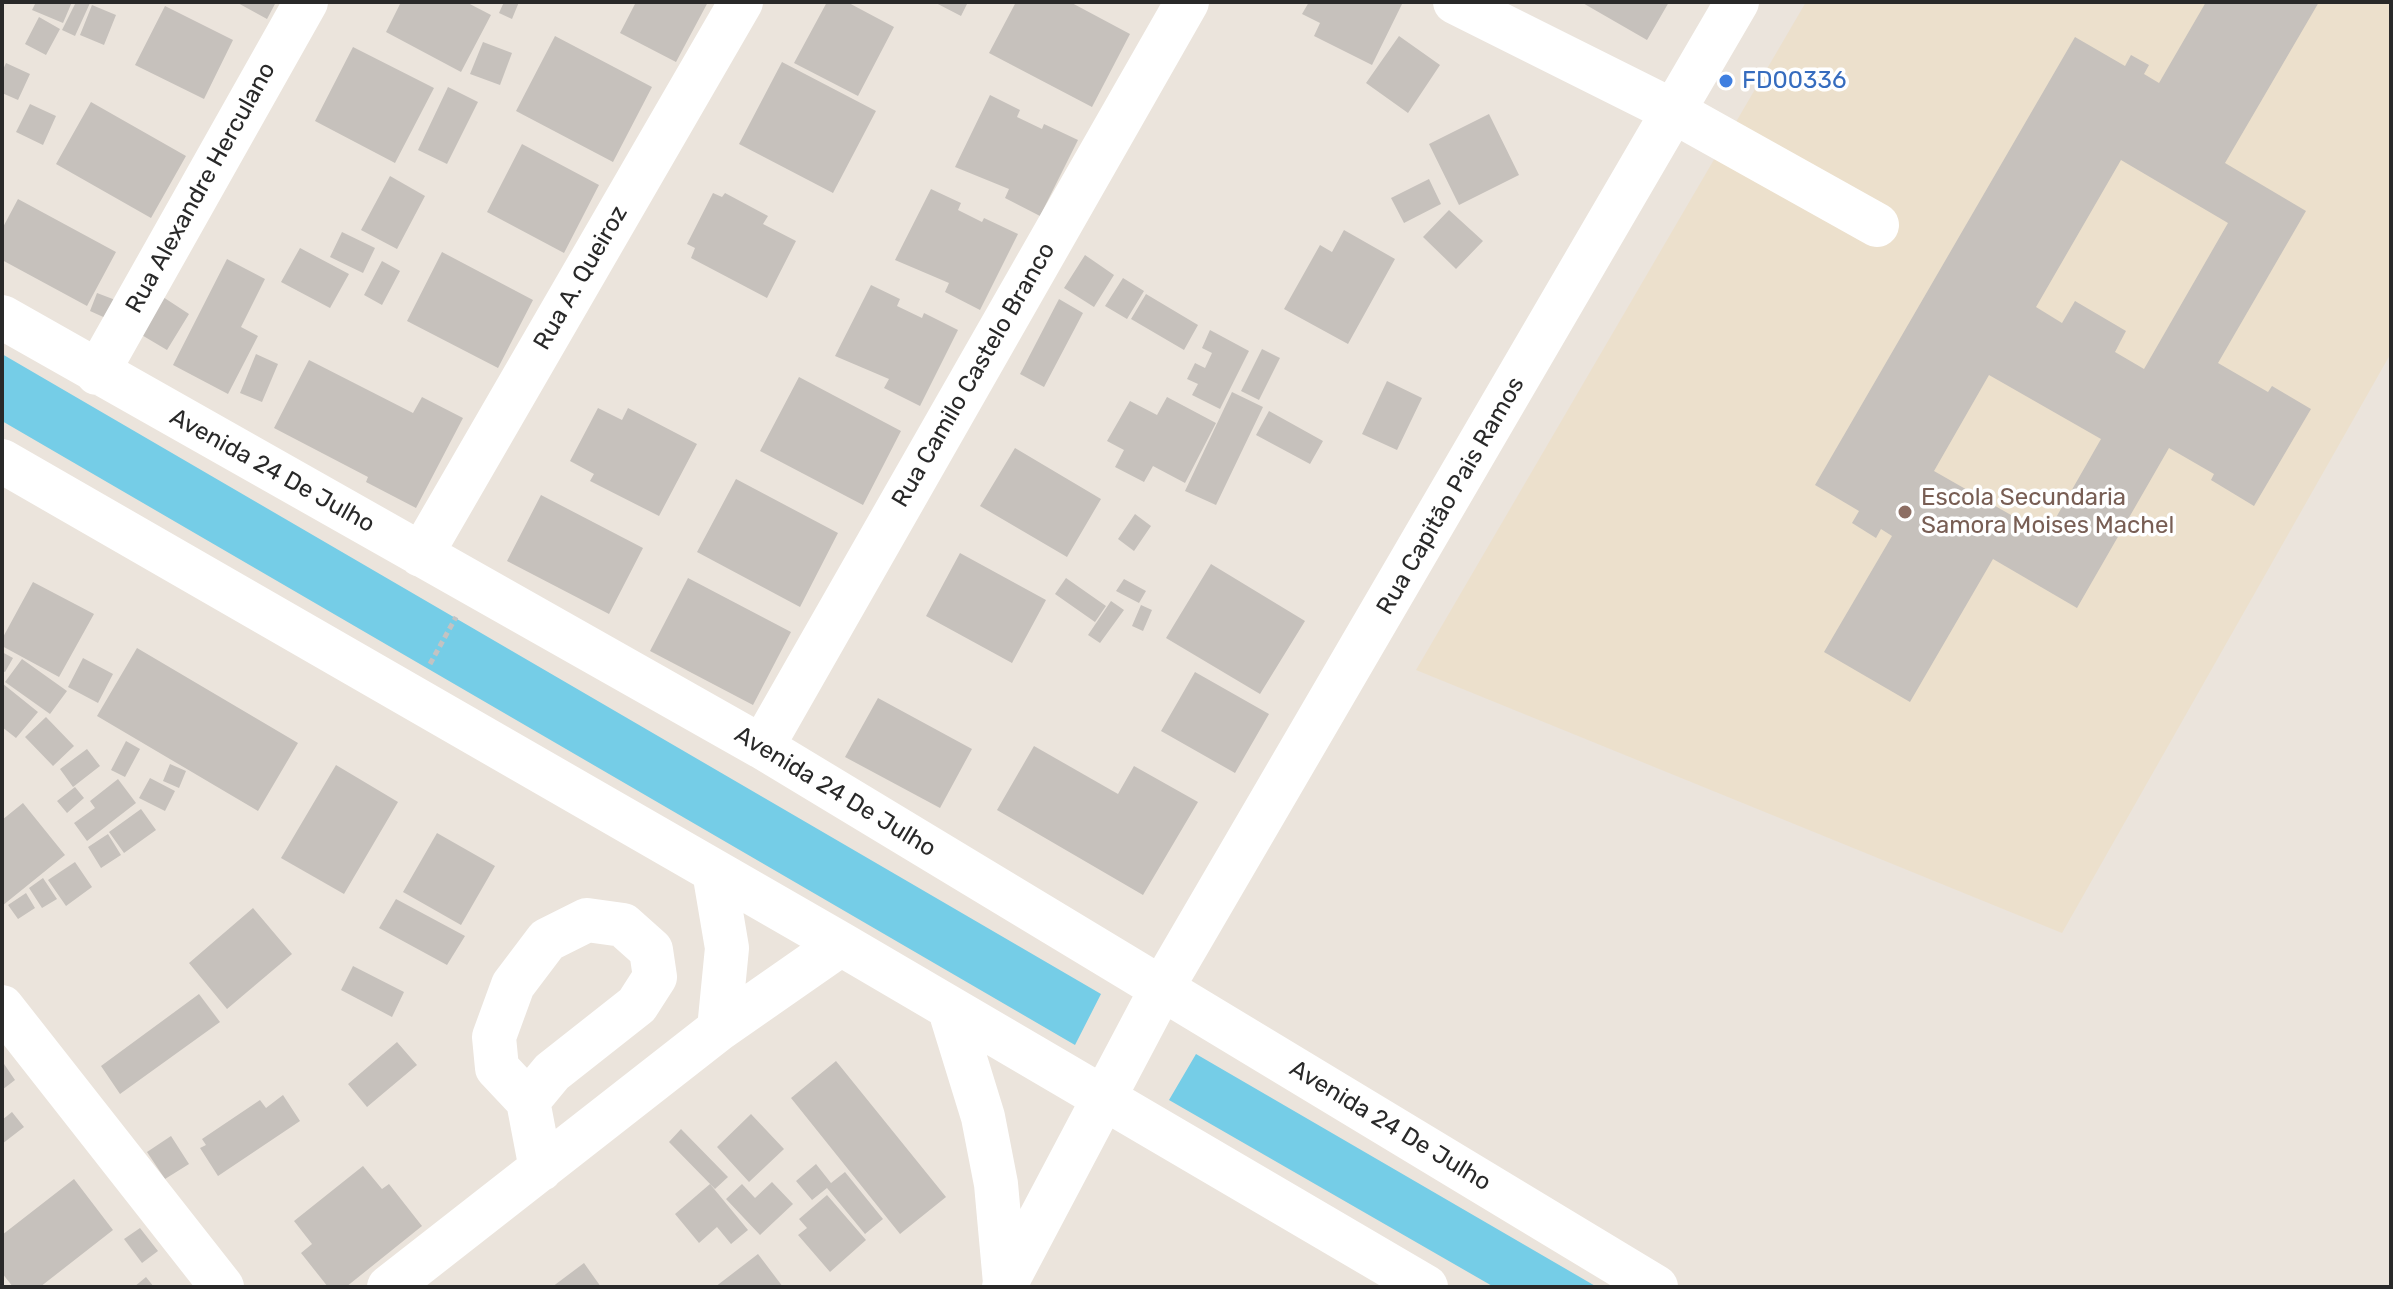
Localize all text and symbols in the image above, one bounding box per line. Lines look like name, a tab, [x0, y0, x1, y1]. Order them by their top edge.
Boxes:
street label: Rua Alexandre Herculano	[120, 58, 282, 318]
place label: FD00336	[1742, 67, 1846, 95]
marker: FD00336	[1717, 72, 1735, 90]
street label: Rua A. Queiroz	[528, 201, 634, 355]
street label: Rua Camilo Castelo Branco	[886, 238, 1062, 512]
street label: Rua Capitão Pais Ramos	[1371, 372, 1531, 620]
street label: Avenida 24 De Julho	[165, 403, 379, 539]
place label: Escola Secundaria Samora Moises Machel	[1921, 484, 2174, 540]
marker: Escola Secundaria Samora Moises Machel	[1896, 503, 1914, 521]
street label: Avenida 24 De Julho	[729, 721, 941, 863]
street label: Avenida 24 De Julho	[1284, 1055, 1496, 1197]

